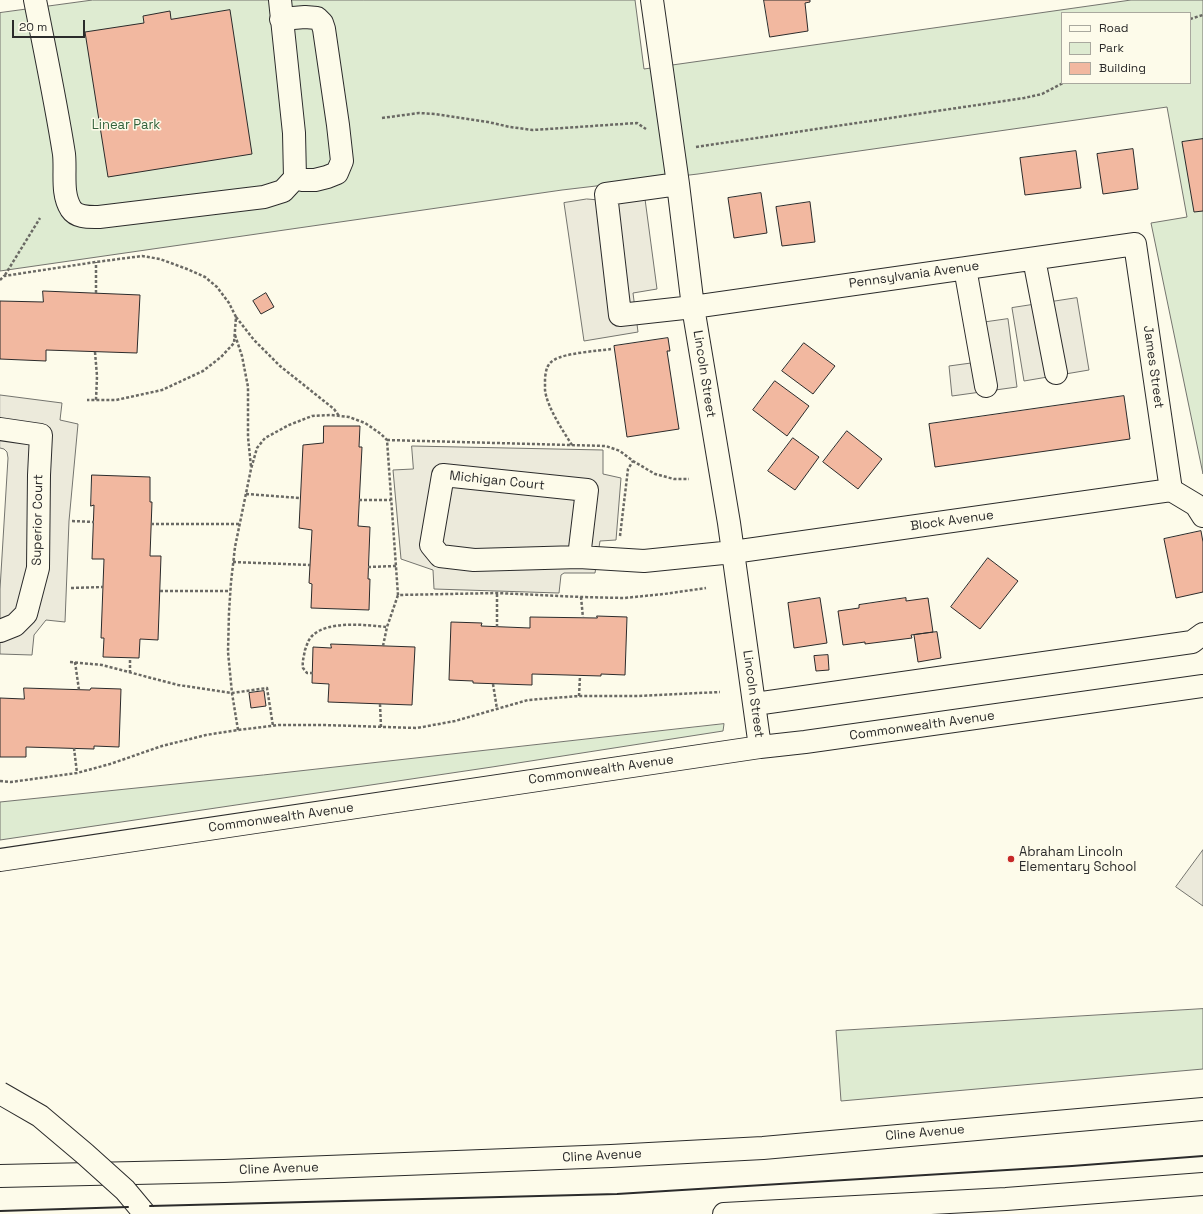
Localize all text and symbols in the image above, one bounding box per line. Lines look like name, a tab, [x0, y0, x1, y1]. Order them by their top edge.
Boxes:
scale bar	[14, 12, 87, 38]
legend	[1061, 12, 1191, 84]
text: 20 m	[19, 19, 47, 35]
text: Road	[1099, 20, 1128, 36]
text: Park	[1099, 40, 1124, 56]
text: Building	[1099, 60, 1146, 76]
park label: Linear Park	[92, 117, 160, 133]
street label: Pennsylvania Avenue	[848, 258, 980, 292]
street label: James Street	[1139, 324, 1167, 410]
street label: Lincoln Street	[689, 329, 719, 419]
street label: Michigan Court	[449, 468, 545, 494]
street label: Superior Court	[29, 474, 47, 566]
street label: Block Avenue	[909, 507, 995, 535]
street label: Lincoln Street	[739, 649, 767, 739]
street label: Commonwealth Avenue	[848, 708, 996, 744]
street label: Commonwealth Avenue	[527, 752, 675, 788]
street label: Commonwealth Avenue	[207, 800, 355, 836]
place label: Abraham Lincoln Elementary School	[1019, 844, 1136, 875]
marker: Abraham Lincoln Elementary School	[1006, 854, 1016, 864]
street label: Cline Avenue	[885, 1122, 965, 1144]
street label: Cline Avenue	[562, 1146, 642, 1166]
street label: Cline Avenue	[239, 1160, 319, 1178]

